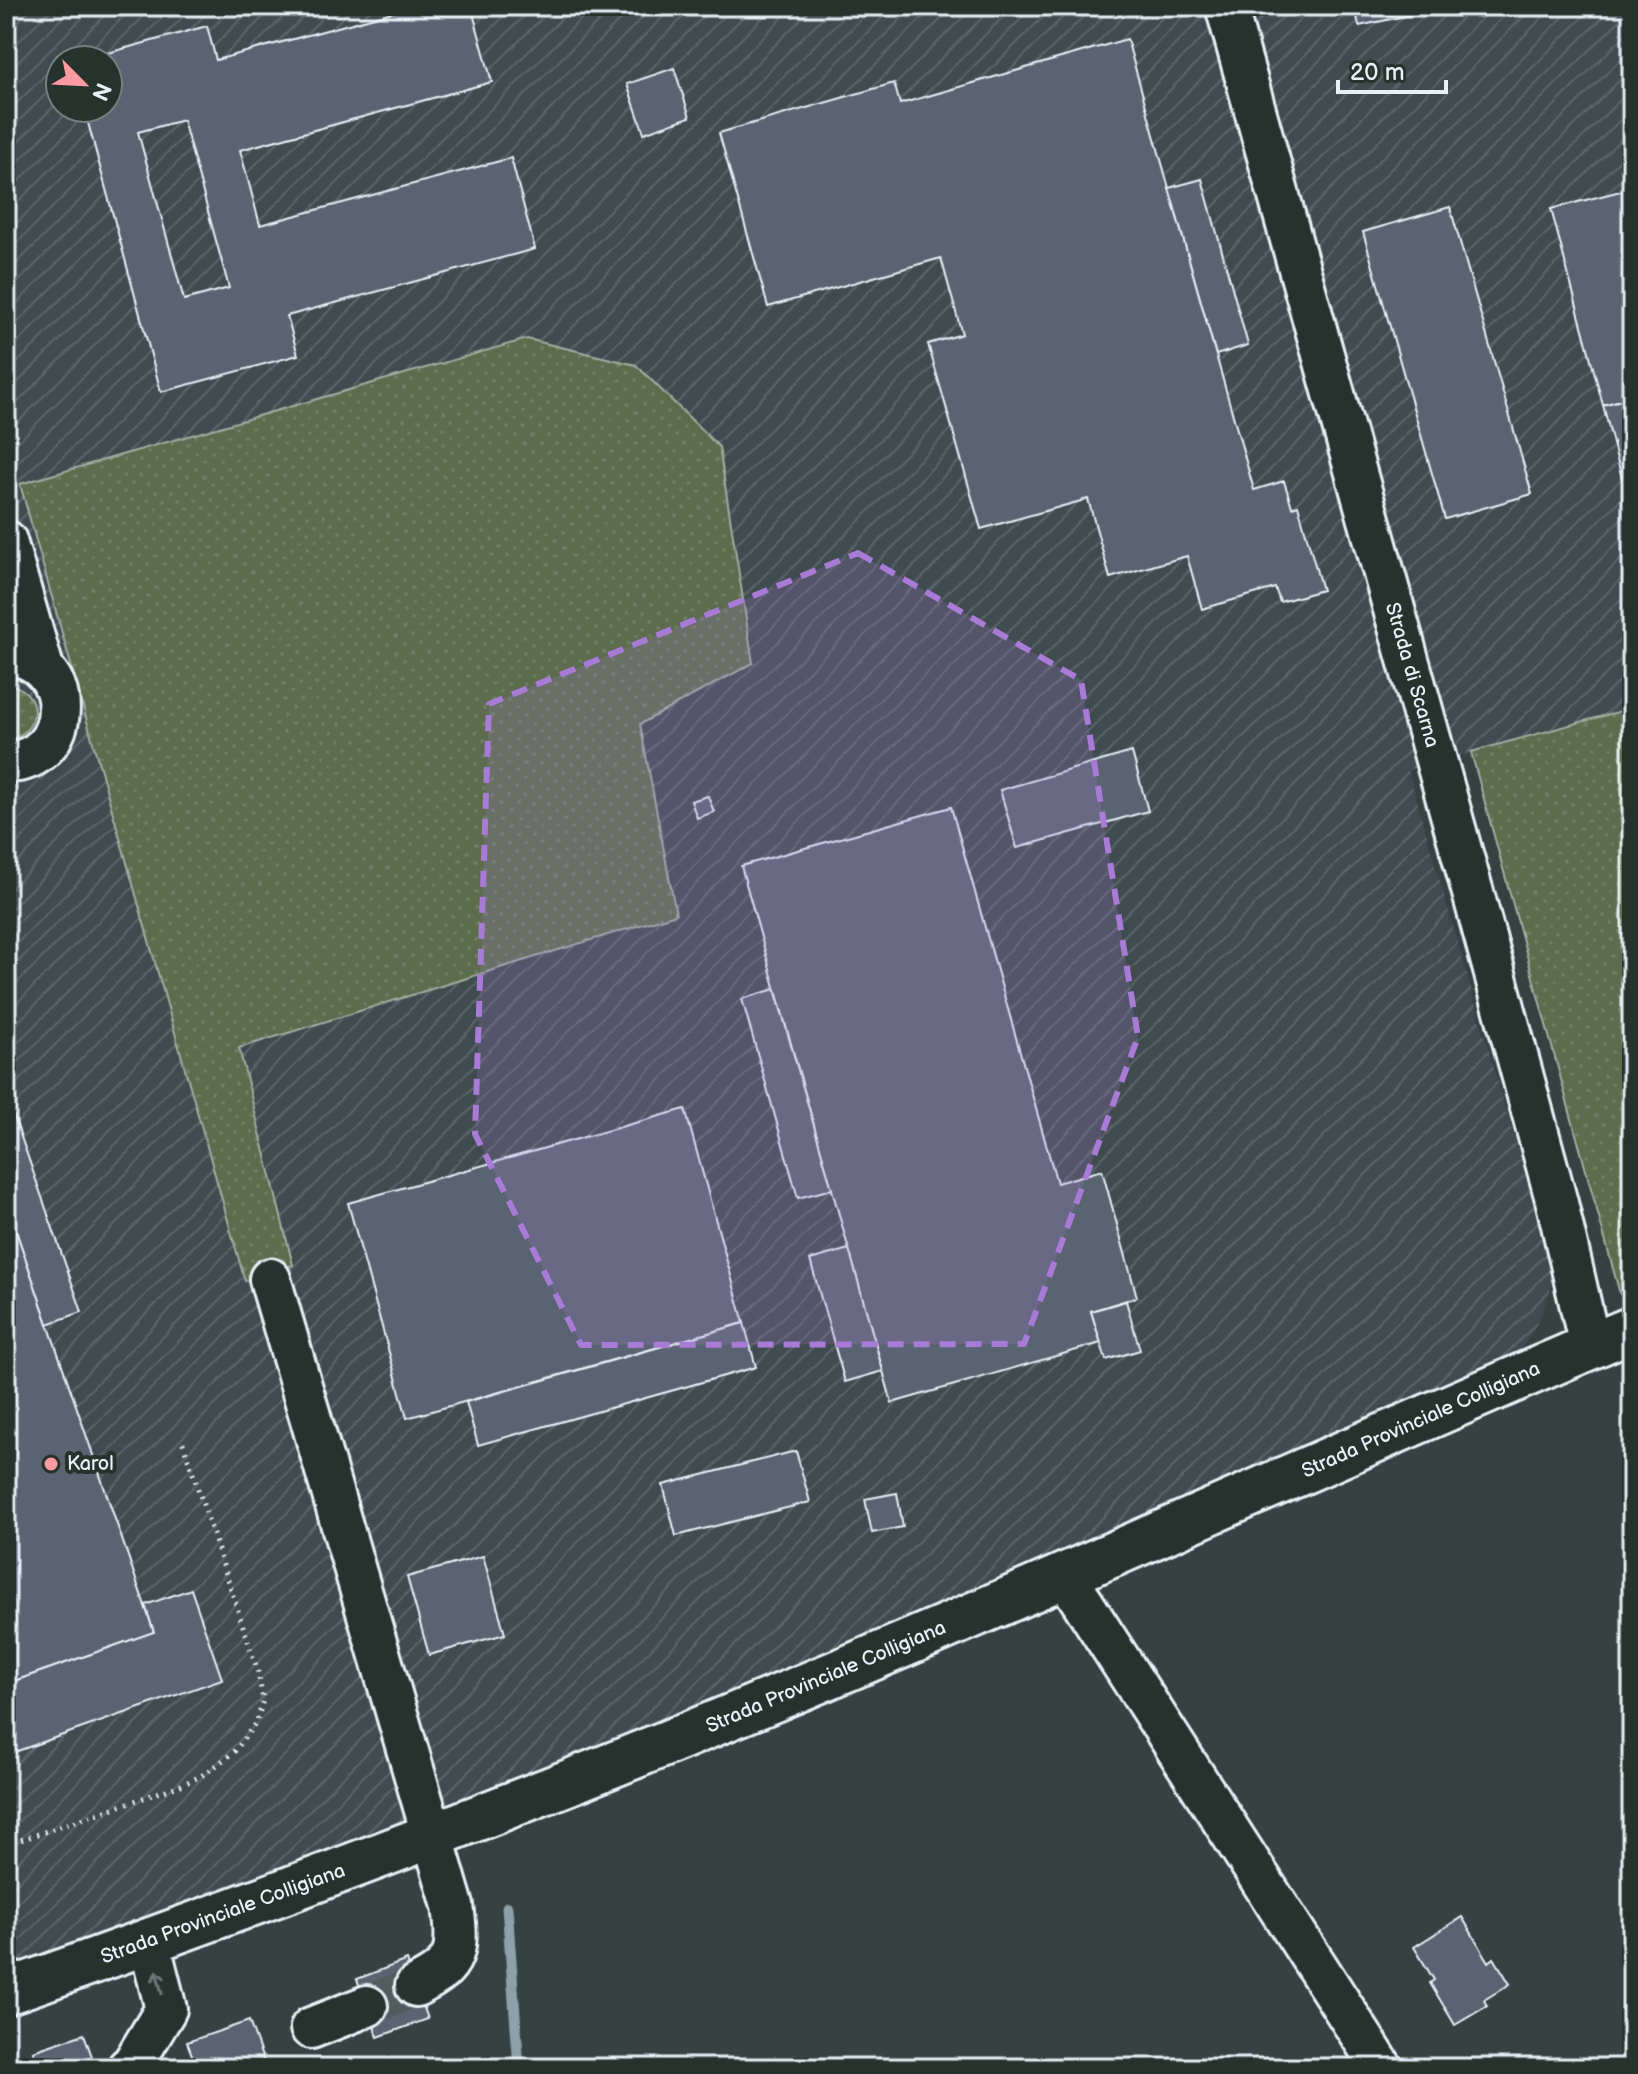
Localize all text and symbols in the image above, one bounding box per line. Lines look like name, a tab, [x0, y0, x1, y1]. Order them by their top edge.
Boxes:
north arrow	[44, 44, 124, 124]
scale bar	[1338, 44, 1446, 94]
text: 20 m	[1350, 58, 1405, 87]
text: N	[85, 78, 117, 105]
street label: Strada di Scarna	[1380, 600, 1444, 750]
street label: Strada Provinciale Colligiana	[1298, 1357, 1544, 1483]
place label: Karol	[67, 1452, 114, 1476]
marker: Karol	[42, 1455, 60, 1473]
street label: Strada Provinciale Colligiana	[702, 1615, 950, 1739]
street label: Strada Provinciale Colligiana	[98, 1859, 348, 1969]
one-way arrow	[150, 1970, 165, 1996]

